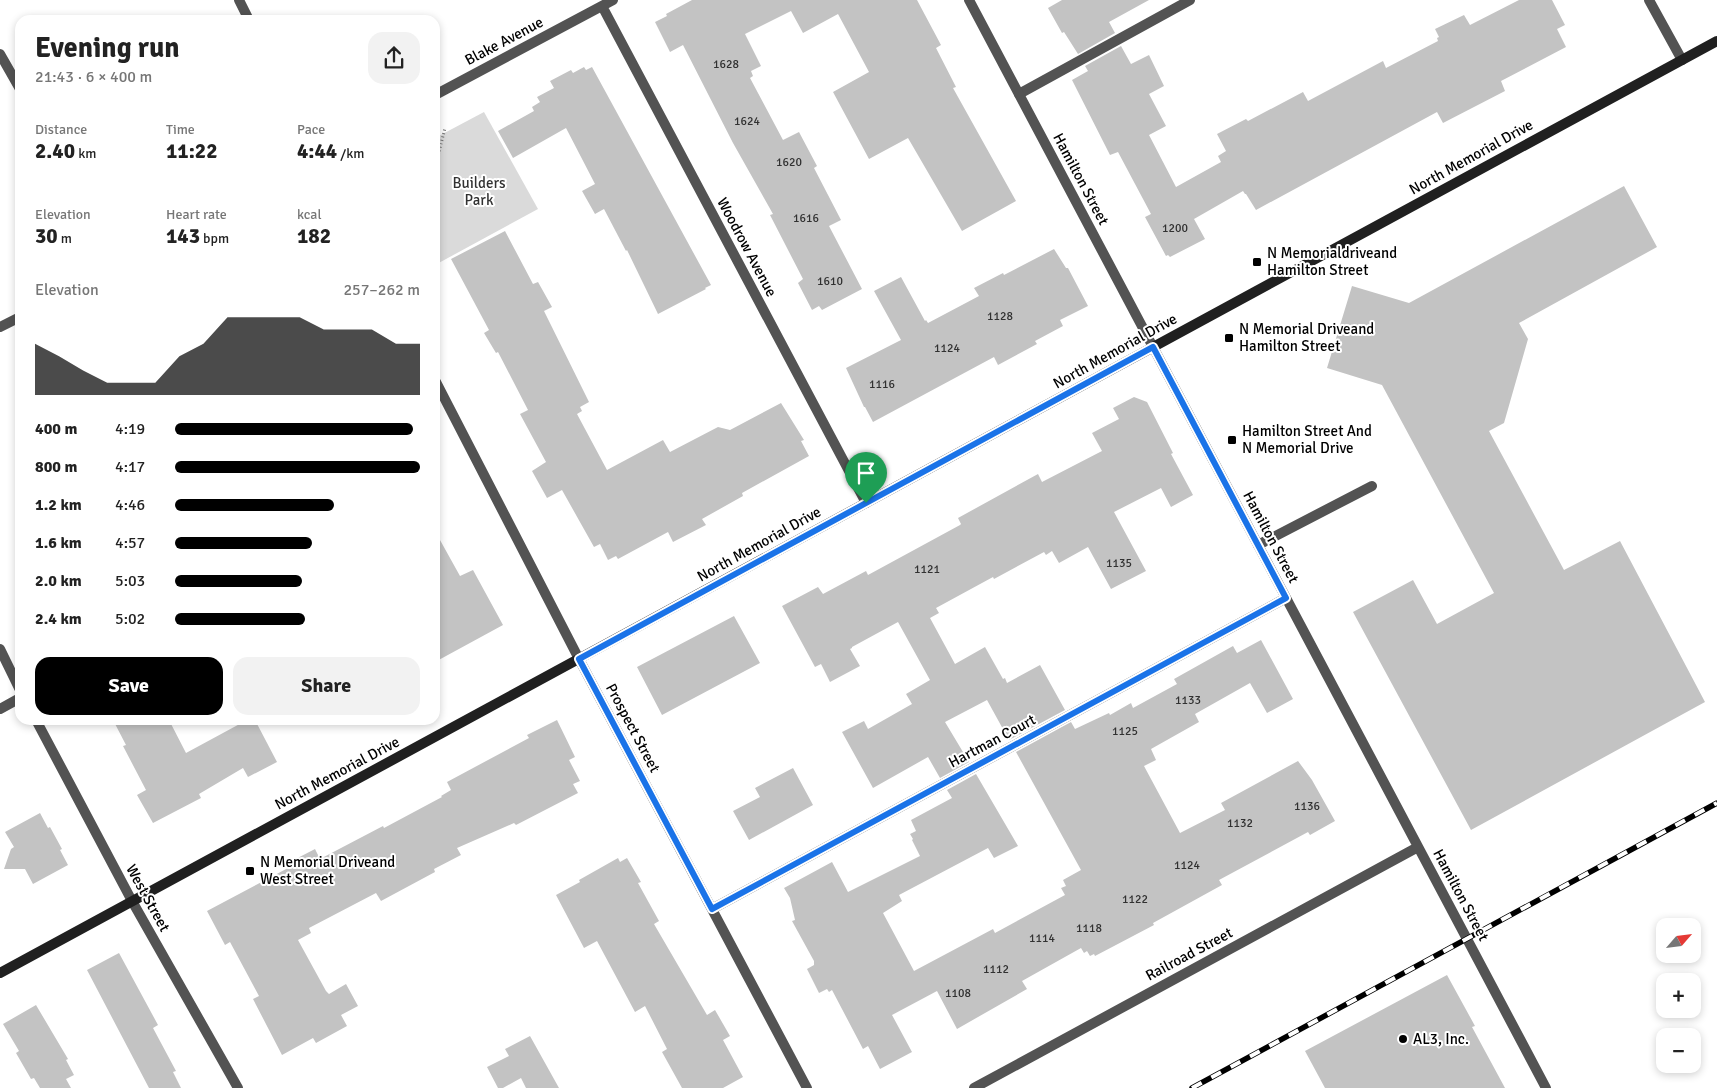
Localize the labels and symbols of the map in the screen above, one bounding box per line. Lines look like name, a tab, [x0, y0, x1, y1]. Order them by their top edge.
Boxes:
street label: Blake Avenue	[462, 13, 546, 69]
house number: 1628	[713, 57, 739, 72]
house number: 1624	[734, 114, 760, 129]
street label: North Memorial Drive	[1406, 116, 1536, 198]
street label: Hamilton Street	[1049, 130, 1113, 228]
house number: 1620	[776, 155, 802, 170]
park label: Builders Park	[452, 174, 506, 209]
street label: Woodrow Avenue	[713, 194, 781, 300]
house number: 1616	[793, 211, 819, 226]
house number: 1200	[1162, 221, 1188, 236]
place label: N Memorialdriveand Hamilton Street	[1267, 244, 1397, 279]
marker: N Memorialdriveand Hamilton Street	[1251, 256, 1263, 268]
house number: 1610	[817, 274, 843, 289]
house number: 1128	[987, 309, 1013, 324]
street label: North Memorial Drive	[1050, 310, 1180, 392]
place label: N Memorial Driveand Hamilton Street	[1239, 320, 1374, 355]
marker: N Memorial Driveand Hamilton Street	[1223, 332, 1235, 344]
house number: 1124	[934, 341, 960, 356]
house number: 1116	[869, 377, 895, 392]
place label: Hamilton Street And N Memorial Drive	[1242, 422, 1372, 457]
marker: Hamilton Street And N Memorial Drive	[1226, 434, 1238, 446]
pin	[845, 452, 887, 503]
street label: Hamilton Street	[1239, 488, 1303, 586]
street label: North Memorial Drive	[694, 503, 824, 585]
house number: 1135	[1106, 556, 1132, 571]
house number: 1121	[914, 562, 940, 577]
street label: Prospect Street	[602, 680, 664, 776]
house number: 1133	[1175, 693, 1201, 708]
street label: Hartman Court	[945, 711, 1039, 771]
house number: 1125	[1112, 724, 1138, 739]
street label: North Memorial Drive	[272, 733, 402, 813]
house number: 1136	[1294, 799, 1320, 814]
house number: 1132	[1227, 816, 1253, 831]
street label: Hamilton Street	[1429, 846, 1493, 944]
place label: N Memorial Driveand West Street	[260, 853, 395, 888]
house number: 1124	[1174, 858, 1200, 873]
street label: West Street	[122, 861, 174, 935]
marker: N Memorial Driveand West Street	[244, 865, 256, 877]
house number: 1122	[1122, 892, 1148, 907]
north arrow	[1656, 918, 1701, 962]
house number: 1118	[1076, 921, 1102, 936]
street label: Railroad Street	[1142, 924, 1236, 984]
house number: 1114	[1029, 931, 1055, 946]
house number: 1112	[983, 962, 1009, 977]
house number: 1108	[945, 986, 971, 1001]
place label: AL3, Inc.	[1413, 1030, 1469, 1048]
marker: AL3, Inc.	[1397, 1033, 1409, 1045]

